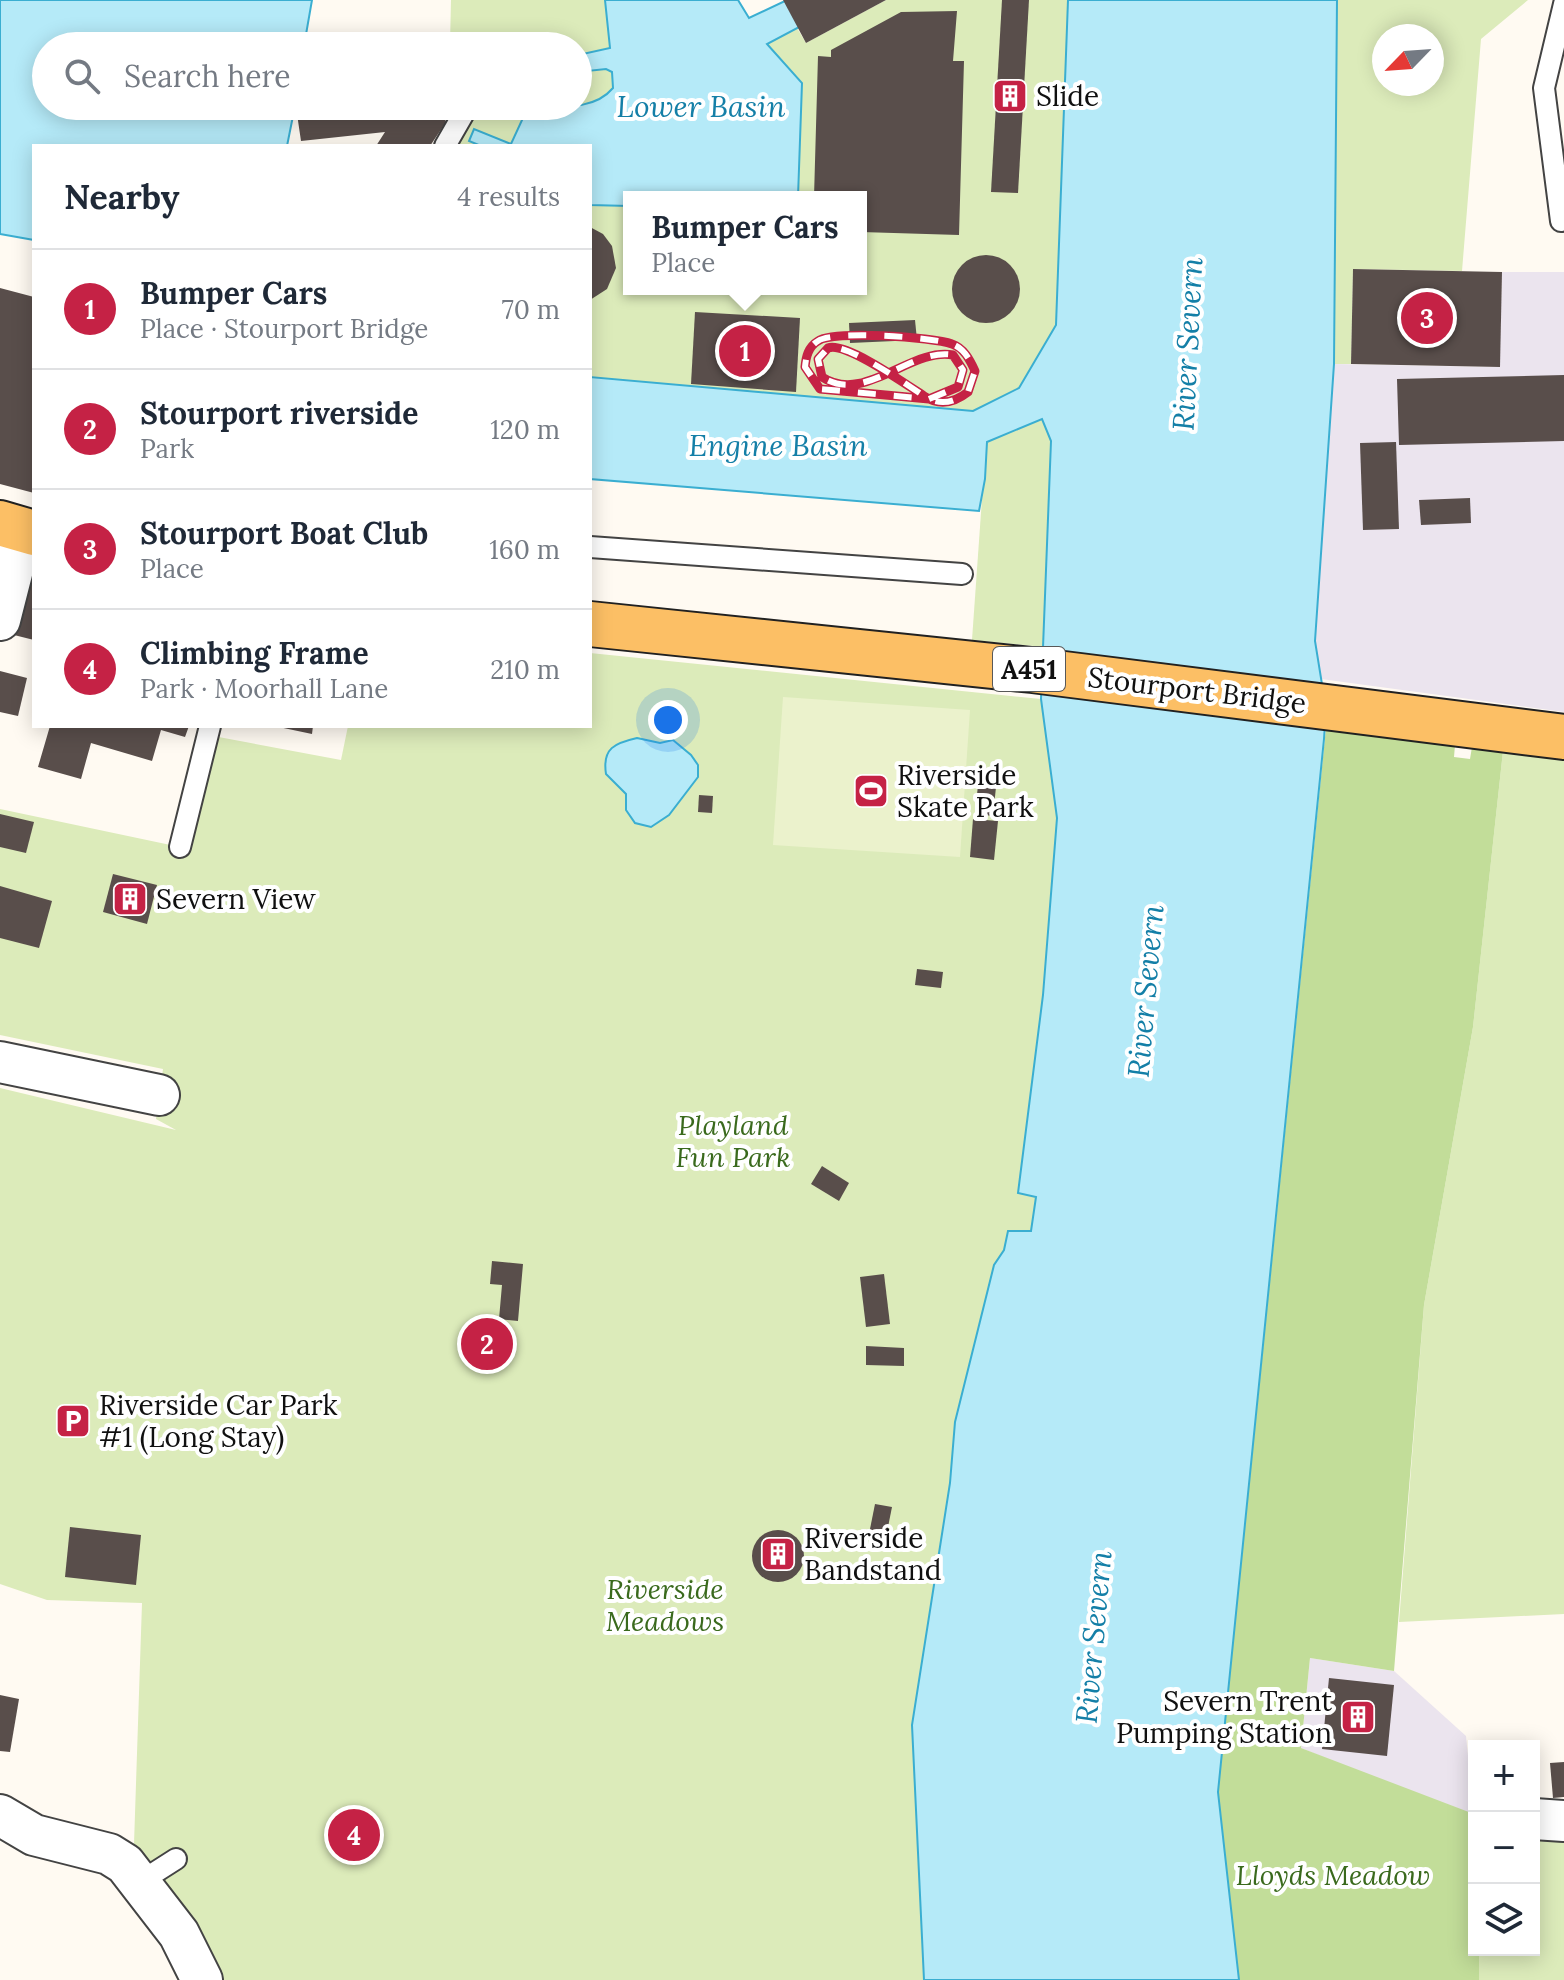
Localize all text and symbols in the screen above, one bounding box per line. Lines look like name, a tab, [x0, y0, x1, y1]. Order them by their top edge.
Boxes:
north arrow	[1372, 24, 1444, 96]
search box	[32, 32, 592, 120]
icon: search	[60, 54, 104, 98]
text: Search here	[124, 57, 291, 95]
building icon: Slide	[991, 77, 1029, 115]
place label: Slide	[1036, 78, 1099, 114]
water label: Lower Basin	[617, 87, 786, 125]
text: Nearby	[64, 175, 180, 218]
text: 4 results	[457, 180, 560, 213]
popup	[623, 191, 867, 295]
text: Bumper Cars	[651, 208, 839, 246]
text: Place	[651, 246, 715, 279]
water label: River Severn	[1163, 256, 1211, 432]
text: Bumper Cars	[140, 274, 327, 312]
pin: 3	[1401, 288, 1453, 348]
text: 1	[85, 293, 95, 326]
text: 70 m	[502, 293, 560, 326]
text: Place · Stourport Bridge	[140, 312, 428, 345]
pin: 1	[719, 321, 771, 381]
text: Stourport riverside	[140, 394, 418, 432]
text: 2	[83, 413, 97, 446]
text: 120 m	[490, 413, 560, 446]
water label: Engine Basin	[689, 426, 868, 464]
text: Park	[140, 432, 194, 465]
text: Stourport Boat Club	[140, 514, 428, 552]
text: 3	[83, 533, 97, 566]
text: 160 m	[489, 533, 560, 566]
text: Place	[140, 552, 204, 585]
text: Climbing Frame	[140, 634, 369, 672]
road number: A451	[993, 647, 1065, 691]
text: 4	[83, 653, 97, 686]
text: 210 m	[490, 653, 560, 686]
street label: Stourport Bridge	[1086, 659, 1308, 721]
text: Park · Moorhall Lane	[140, 672, 388, 705]
your location	[648, 700, 688, 740]
place label: Riverside Skate Park	[897, 757, 1034, 825]
sports icon: Riverside Skate Park	[852, 772, 890, 810]
building icon: Severn View	[111, 880, 149, 918]
place label: Severn View	[156, 881, 316, 917]
water label: River Severn	[1119, 902, 1172, 1079]
park label: Playland Fun Park	[675, 1107, 791, 1175]
pin: 2	[461, 1314, 513, 1374]
place label: Riverside Car Park #1 (Long Stay)	[99, 1387, 338, 1455]
parking icon: Riverside Car Park #1 (Long Stay)	[54, 1402, 92, 1440]
place label: Riverside Bandstand	[804, 1520, 942, 1588]
building icon: Riverside Bandstand	[759, 1535, 797, 1573]
water label: River Severn	[1067, 1548, 1120, 1725]
park label: Riverside Meadows	[606, 1571, 724, 1639]
place label: Severn Trent Pumping Station	[1116, 1683, 1332, 1751]
building icon: Severn Trent Pumping Station	[1339, 1698, 1377, 1736]
map controls	[1468, 1740, 1540, 1956]
button: +	[1468, 1740, 1540, 1812]
pin: 4	[328, 1805, 380, 1865]
button: −	[1468, 1812, 1540, 1884]
park label: Lloyds Meadow	[1236, 1857, 1430, 1893]
button: layers	[1468, 1884, 1540, 1956]

